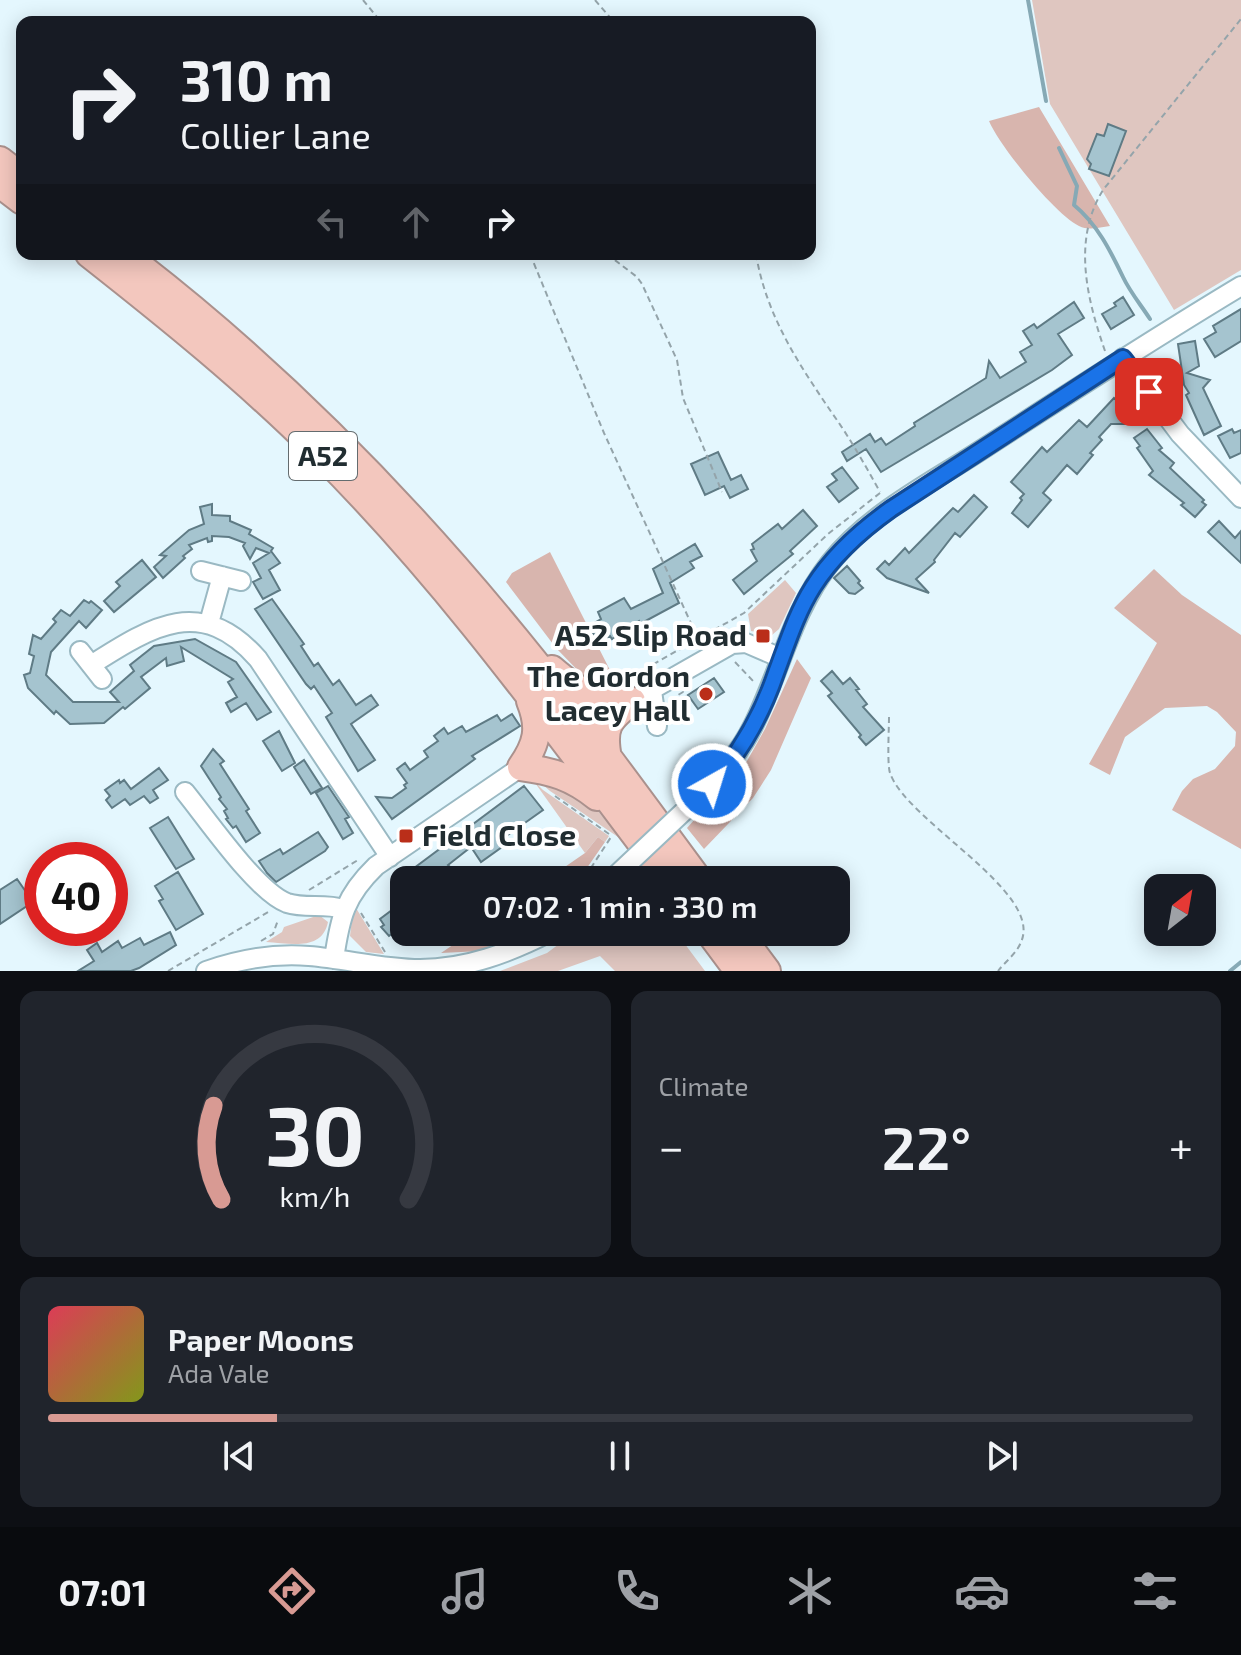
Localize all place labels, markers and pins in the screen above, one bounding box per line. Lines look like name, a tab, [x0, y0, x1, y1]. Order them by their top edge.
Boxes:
pin	[1115, 358, 1183, 426]
place label: A52 Slip Road	[555, 616, 747, 652]
marker: A52 Slip Road	[754, 627, 772, 645]
place label: The Gordon Lacey Hall	[527, 657, 690, 728]
marker: The Gordon Lacey Hall	[697, 685, 715, 703]
place label: Field Close	[422, 816, 576, 852]
marker: Field Close	[397, 827, 415, 845]

